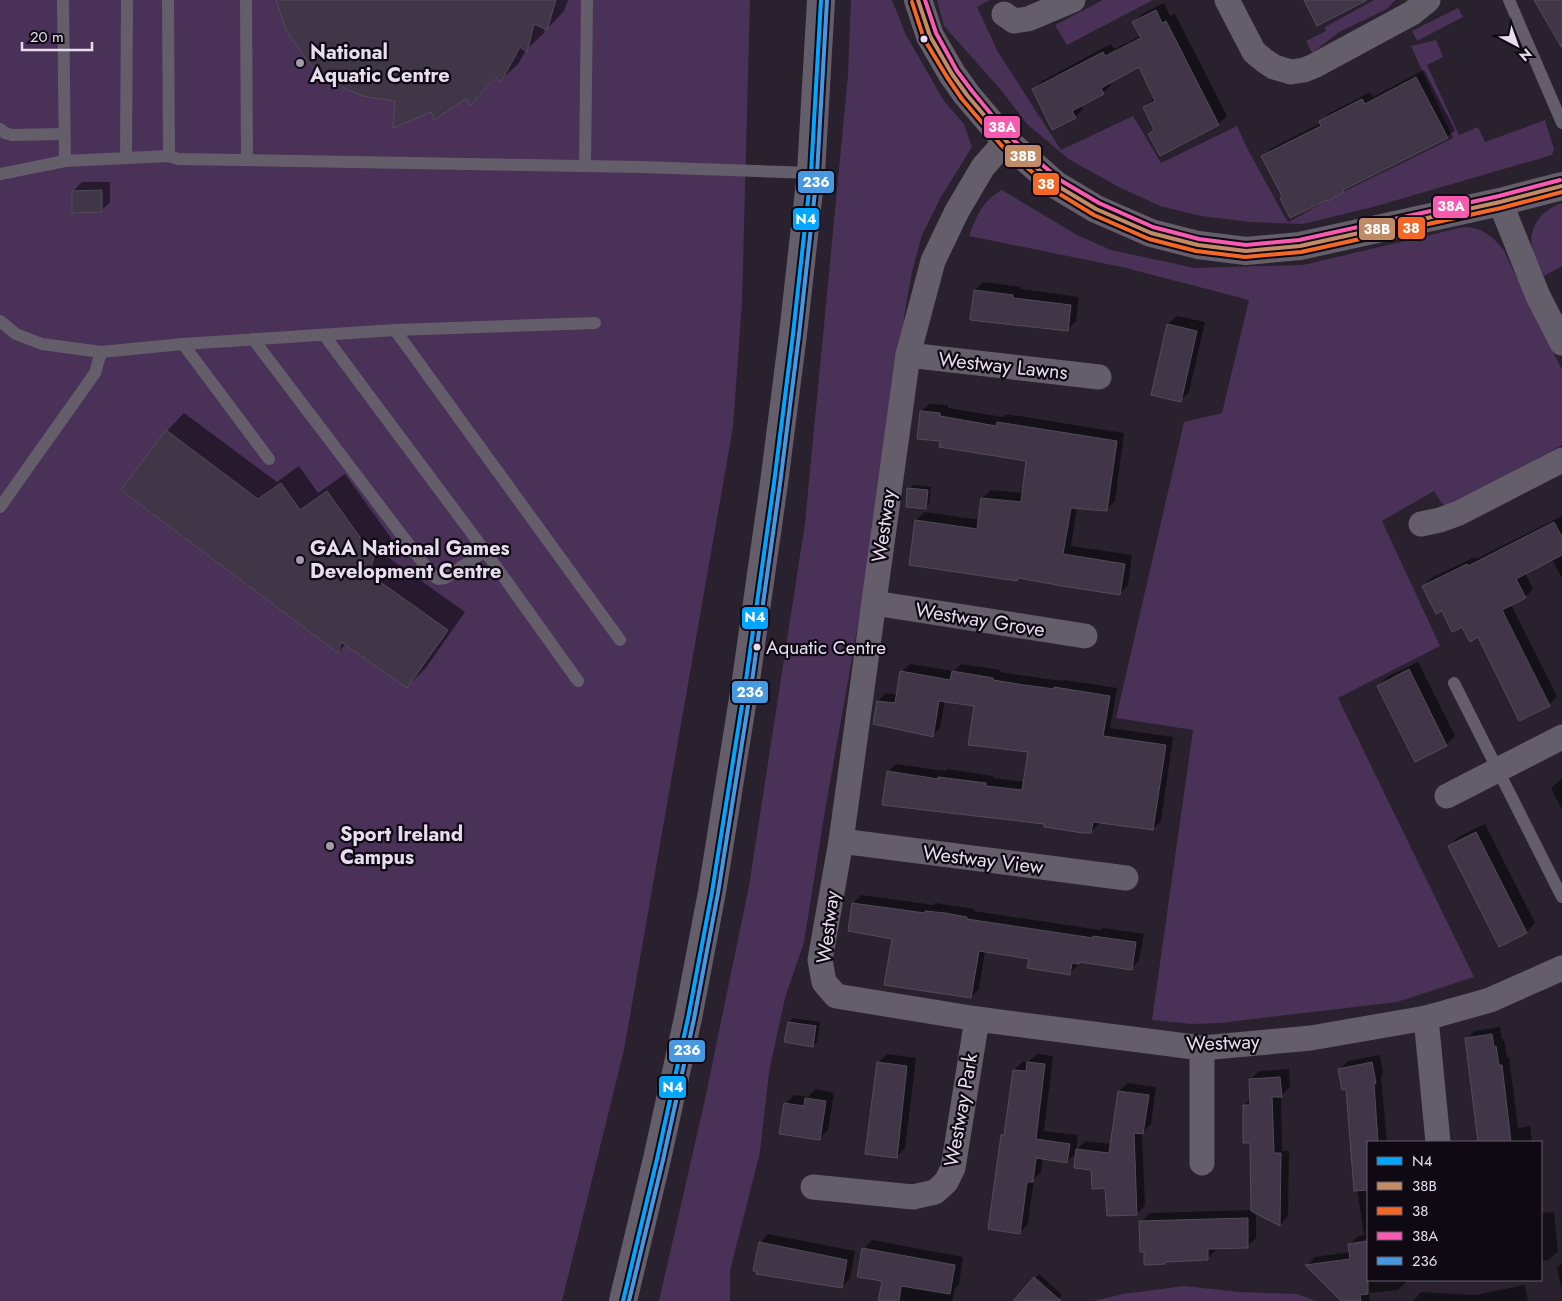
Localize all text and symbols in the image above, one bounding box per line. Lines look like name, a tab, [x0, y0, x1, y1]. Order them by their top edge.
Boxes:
scale bar	[22, 20, 92, 52]
north arrow	[1492, 20, 1542, 70]
text: 20 m	[30, 26, 64, 48]
unlabelled marker	[919, 34, 929, 44]
place label: National Aquatic Centre	[309, 38, 450, 90]
text: N	[1515, 44, 1536, 66]
marker: National Aquatic Centre	[294, 57, 306, 69]
line badge: 38A	[983, 115, 1021, 139]
text: 38A	[988, 117, 1016, 137]
line badge: 38B	[1004, 144, 1042, 168]
text: 38B	[1010, 146, 1036, 166]
line badge: 236	[797, 170, 835, 194]
text: 236	[802, 172, 830, 192]
line badge: 38	[1032, 172, 1060, 196]
text: 38	[1037, 174, 1055, 194]
line badge: 38A	[1432, 195, 1470, 219]
text: 38A	[1437, 196, 1465, 216]
line badge: N4	[792, 207, 820, 231]
text: N4	[796, 209, 817, 229]
line badge: 38	[1397, 216, 1426, 240]
line badge: 38B	[1358, 217, 1396, 241]
text: 38	[1402, 218, 1420, 238]
text: 38B	[1364, 219, 1390, 239]
street label: Westway Lawns	[937, 345, 1069, 387]
street label: Westway	[865, 488, 903, 564]
place label: GAA National Games Development Centre	[310, 534, 510, 586]
marker: GAA National Games Development Centre	[294, 554, 306, 566]
street label: Westway Grove	[913, 595, 1047, 645]
line badge: N4	[741, 606, 769, 630]
text: N4	[745, 607, 766, 627]
place label: Aquatic Centre	[766, 634, 886, 661]
marker: Aquatic Centre	[752, 642, 762, 652]
line badge: 236	[731, 680, 769, 704]
text: 236	[736, 682, 764, 702]
place label: Sport Ireland Campus	[340, 820, 463, 872]
street label: Westway View	[921, 838, 1045, 882]
marker: Sport Ireland Campus	[324, 840, 336, 852]
street label: Westway	[809, 889, 847, 965]
street label: Westway	[1186, 1027, 1260, 1059]
line badge: 236	[668, 1039, 706, 1063]
text: 236	[673, 1040, 701, 1060]
street label: Westway Park	[937, 1051, 985, 1169]
line badge: N4	[658, 1075, 687, 1099]
text: N4	[663, 1077, 684, 1097]
legend	[1367, 1141, 1542, 1281]
text: N4	[1412, 1150, 1433, 1172]
text: 38B	[1412, 1175, 1437, 1197]
text: 38	[1412, 1200, 1428, 1222]
text: 38A	[1412, 1225, 1438, 1247]
text: 236	[1412, 1250, 1437, 1272]

